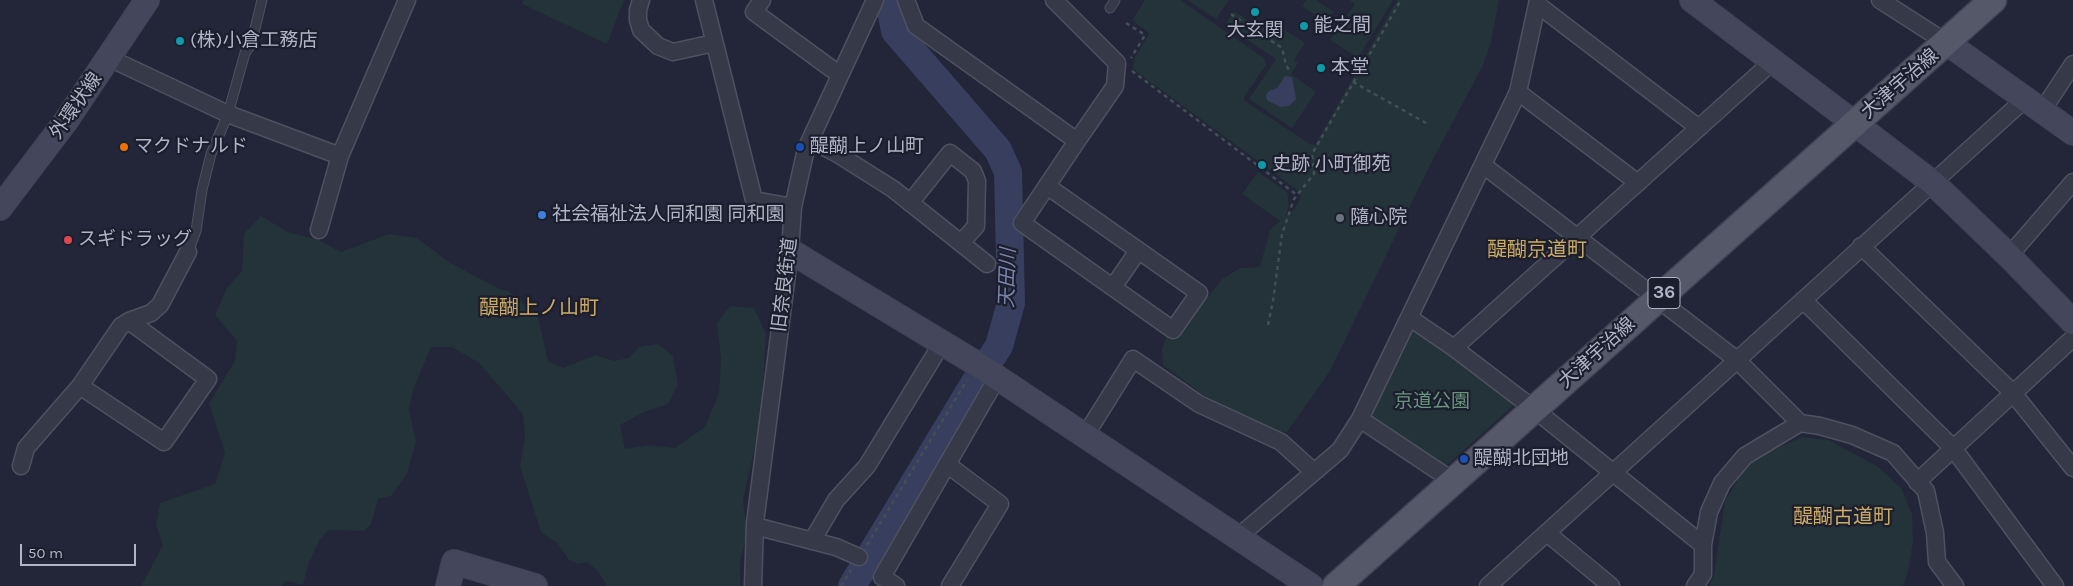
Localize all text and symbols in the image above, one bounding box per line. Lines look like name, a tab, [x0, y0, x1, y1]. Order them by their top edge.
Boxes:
marker: 大玄関	[1249, 6, 1261, 18]
place label: 能之間	[1314, 15, 1371, 37]
place label: 大玄関	[1227, 20, 1283, 42]
marker: 能之間	[1298, 20, 1310, 32]
place label: (株)小倉工務店	[190, 30, 318, 52]
marker: (株)小倉工務店	[174, 35, 186, 47]
street label: 大津宇治線	[1857, 44, 1943, 124]
place label: 本堂	[1331, 57, 1369, 79]
marker: 本堂	[1315, 62, 1327, 74]
street label: 外環状線	[45, 68, 107, 144]
place label: マクドナルド	[134, 136, 248, 158]
place label: 醍醐上ノ山町	[810, 136, 924, 158]
marker: マクドナルド	[118, 141, 130, 153]
marker: 醍醐上ノ山町	[794, 141, 806, 153]
place label: 史跡 小町御苑	[1272, 154, 1391, 176]
marker: 史跡 小町御苑	[1256, 159, 1268, 171]
place label: 社会福祉法人同和園 同和園	[552, 204, 785, 226]
place label: 隨心院	[1350, 207, 1407, 229]
marker: 社会福祉法人同和園 同和園	[536, 209, 548, 221]
marker: 隨心院	[1334, 212, 1346, 224]
place label: スギドラッグ	[78, 229, 192, 251]
marker: スギドラッグ	[62, 234, 74, 246]
street label: 旧奈良街道	[768, 236, 802, 334]
district label: 醍醐京道町	[1487, 238, 1587, 262]
water label: 天田川	[995, 248, 1021, 308]
road number: 36	[1648, 278, 1680, 308]
district label: 醍醐上ノ山町	[479, 296, 599, 320]
street label: 大津宇治線	[1554, 313, 1640, 393]
park label: 京道公園	[1394, 391, 1470, 413]
place label: 醍醐北団地	[1474, 448, 1569, 470]
marker: 醍醐北団地	[1458, 453, 1470, 465]
district label: 醍醐古道町	[1793, 505, 1893, 529]
scale bar	[22, 534, 139, 566]
text: 50 m	[28, 544, 63, 562]

